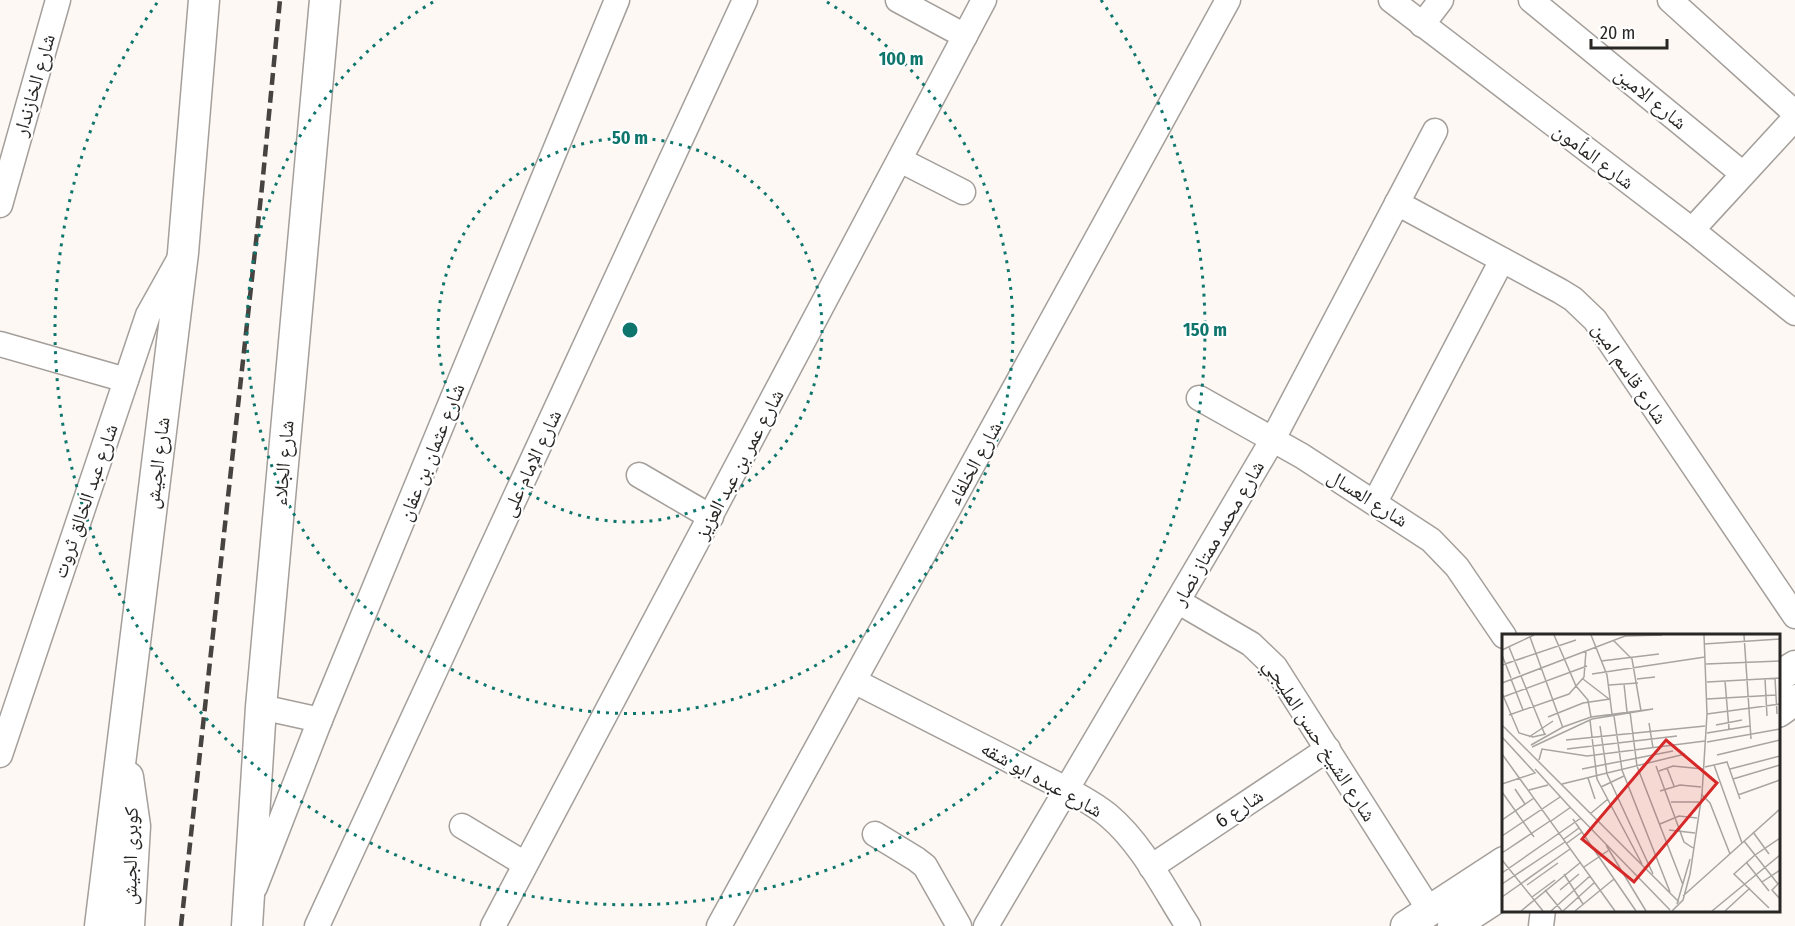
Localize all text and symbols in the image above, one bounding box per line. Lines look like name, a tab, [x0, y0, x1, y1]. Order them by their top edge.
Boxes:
scale bar	[1591, 12, 1668, 50]
text: 20 m	[1600, 22, 1635, 44]
street label: شارع الخازندار	[8, 31, 61, 140]
text: 100 m	[879, 48, 923, 70]
street label: شارع الامين	[1609, 62, 1692, 135]
street label: شارع المأمون	[1548, 118, 1639, 195]
text: 50 m	[612, 127, 648, 149]
street label: شارع قاسم امين	[1586, 318, 1673, 429]
text: 150 m	[1183, 319, 1227, 341]
centre of rings	[620, 320, 640, 340]
street label: شارع عثمان بن عفان	[392, 380, 470, 525]
street label: شارع عمر بن عبد العزيز	[689, 385, 789, 544]
street label: شارع الإمام على	[496, 406, 568, 521]
street label: شارع الجيش	[139, 416, 176, 511]
street label: شارع الخلفاء	[941, 417, 1008, 509]
street label: شارع الجلاء	[267, 419, 300, 507]
street label: شارع عبد الخالق ثروت	[47, 421, 124, 582]
street label: شارع محمد ممتاز نصار	[1166, 456, 1270, 611]
street label: شارع العسال	[1323, 464, 1413, 533]
inset map	[1502, 634, 1780, 911]
street label: شارع الشيخ حسن المليجي	[1255, 654, 1382, 828]
street label: شارع عبده ابو شقه	[977, 736, 1107, 823]
street label: شارع 6	[1210, 783, 1268, 833]
street label: كوبرى الجيش	[117, 807, 143, 905]

